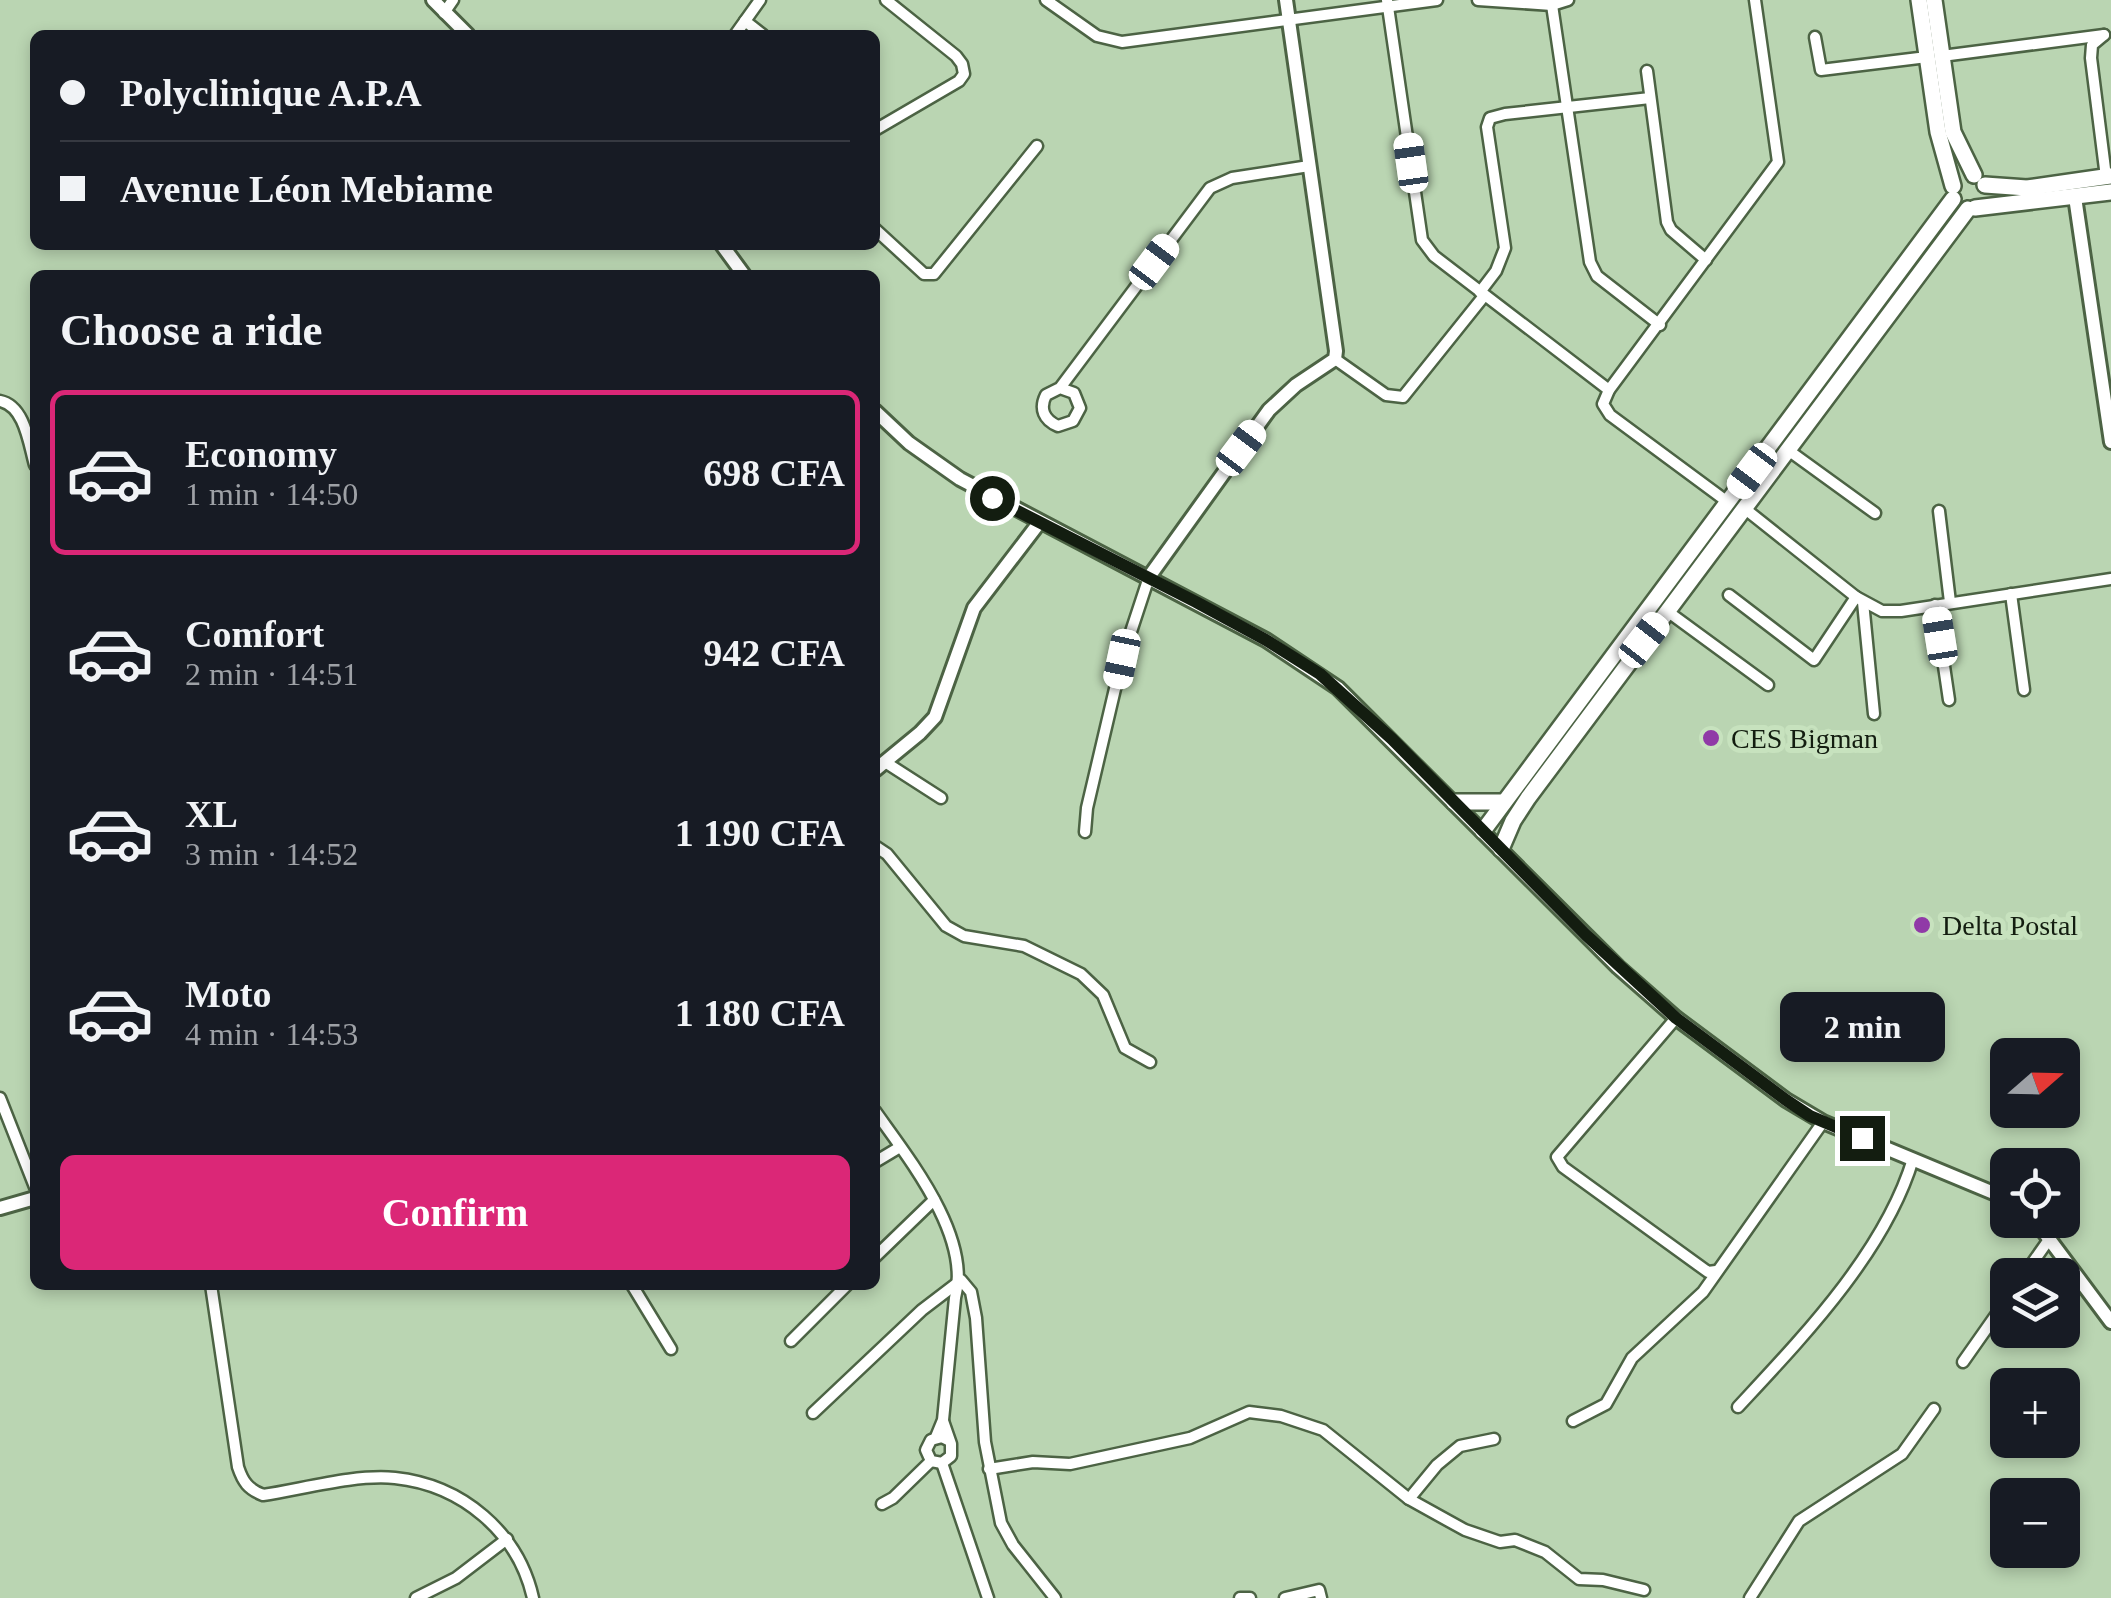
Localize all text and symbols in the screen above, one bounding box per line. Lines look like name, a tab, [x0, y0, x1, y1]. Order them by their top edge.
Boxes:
text: Polyclinique A.P.A	[120, 72, 422, 114]
car	[1392, 131, 1430, 195]
text: Avenue Léon Mebiame	[120, 168, 493, 210]
car	[1124, 229, 1184, 295]
text: Choose a ride	[60, 305, 323, 355]
car	[1211, 415, 1271, 481]
icon: car	[65, 428, 155, 518]
text: Economy	[185, 433, 337, 475]
car	[1722, 438, 1782, 504]
text: 698 CFA	[703, 452, 845, 494]
text: 1 min · 14:50	[185, 476, 358, 512]
route start	[970, 476, 1015, 521]
car	[1920, 605, 1960, 669]
car	[1614, 607, 1674, 673]
icon: car	[65, 608, 155, 698]
text: Comfort	[185, 613, 324, 655]
car	[1101, 627, 1143, 691]
text: 942 CFA	[703, 632, 845, 674]
text: 2 min · 14:51	[185, 656, 358, 692]
place label: CES Bigman	[1731, 723, 1878, 754]
marker: CES Bigman	[1700, 727, 1722, 749]
icon: car	[65, 788, 155, 878]
text: XL	[185, 793, 238, 835]
text: 1 190 CFA	[675, 812, 845, 854]
text: 3 min · 14:52	[185, 836, 358, 872]
place label: Delta Postal	[1942, 910, 2078, 941]
marker: Delta Postal	[1911, 914, 1933, 936]
icon: car	[65, 968, 155, 1058]
text: Moto	[185, 973, 272, 1015]
text: 1 180 CFA	[675, 992, 845, 1034]
callout: 2 min	[1780, 993, 1944, 1063]
text: 2 min	[1824, 1009, 1901, 1045]
text: 4 min · 14:53	[185, 1016, 358, 1052]
north arrow	[1990, 1038, 2080, 1128]
map controls	[1990, 1038, 2080, 1568]
route end	[1840, 1116, 1885, 1161]
button: locate	[1990, 1148, 2080, 1238]
button: Confirm	[60, 1155, 850, 1270]
button: layers	[1990, 1258, 2080, 1348]
button: +	[1990, 1368, 2080, 1458]
button: −	[1990, 1478, 2080, 1568]

